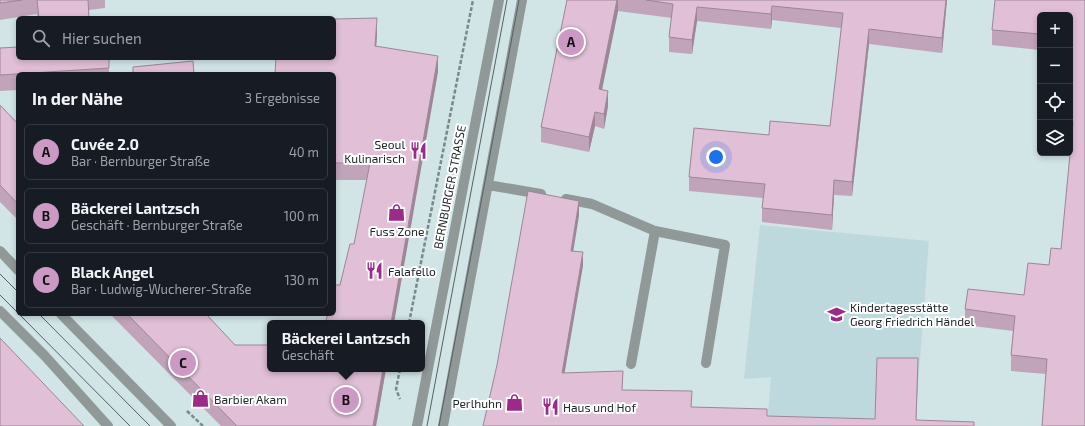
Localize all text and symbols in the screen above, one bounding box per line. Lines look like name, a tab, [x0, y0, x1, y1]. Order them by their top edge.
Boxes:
map controls	[1037, 12, 1073, 156]
button: +	[1037, 12, 1073, 48]
search box	[16, 16, 336, 60]
icon: search	[30, 27, 52, 49]
pin: A	[558, 27, 584, 57]
text: Hier suchen	[62, 29, 142, 47]
button: −	[1037, 48, 1073, 84]
button: locate	[1037, 84, 1073, 120]
text: In der Nähe	[32, 88, 123, 108]
text: 3 Ergebnisse	[245, 90, 320, 106]
button: layers	[1037, 120, 1073, 156]
street label: BERNBURGER STRASSE	[430, 124, 468, 250]
text: Cuvée 2.0	[71, 135, 139, 153]
place label: Seoul Kulinarisch	[344, 137, 405, 165]
restaurant icon: Seoul Kulinarisch	[408, 141, 428, 161]
text: A	[42, 144, 50, 160]
text: 40 m	[289, 144, 319, 160]
your location	[706, 147, 726, 167]
text: Bar · Bernburger Straße	[71, 153, 210, 169]
text: Bäckerei Lantzsch	[71, 199, 200, 217]
shop icon: Fuss Zone	[387, 202, 407, 222]
text: B	[42, 208, 50, 224]
text: 100 m	[284, 208, 319, 224]
text: Geschäft · Bernburger Straße	[71, 217, 243, 233]
place label: Fuss Zone	[369, 224, 425, 238]
restaurant icon: Falafello	[365, 261, 385, 281]
text: Black Angel	[71, 263, 154, 281]
place label: Falafello	[388, 264, 436, 278]
text: C	[42, 272, 50, 288]
text: 130 m	[284, 272, 319, 288]
text: Bar · Ludwig-Wucherer-Straße	[71, 281, 252, 297]
place label: Kindertagesstätte Georg Friedrich Händel	[850, 300, 975, 328]
school or university icon: Kindertagesstätte Georg Friedrich Händel	[827, 304, 847, 324]
popup	[267, 320, 425, 372]
text: Bäckerei Lantzsch	[282, 329, 410, 347]
text: Geschäft	[282, 347, 334, 363]
pin: C	[170, 348, 196, 378]
pin: B	[333, 385, 359, 415]
shop icon: Barbier Akam	[191, 389, 211, 409]
place label: Barbier Akam	[214, 392, 287, 406]
shop icon: Perlhuhn	[505, 393, 525, 413]
place label: Perlhuhn	[452, 396, 502, 410]
restaurant icon: Haus und Hof	[540, 397, 560, 417]
place label: Haus und Hof	[563, 400, 636, 414]

